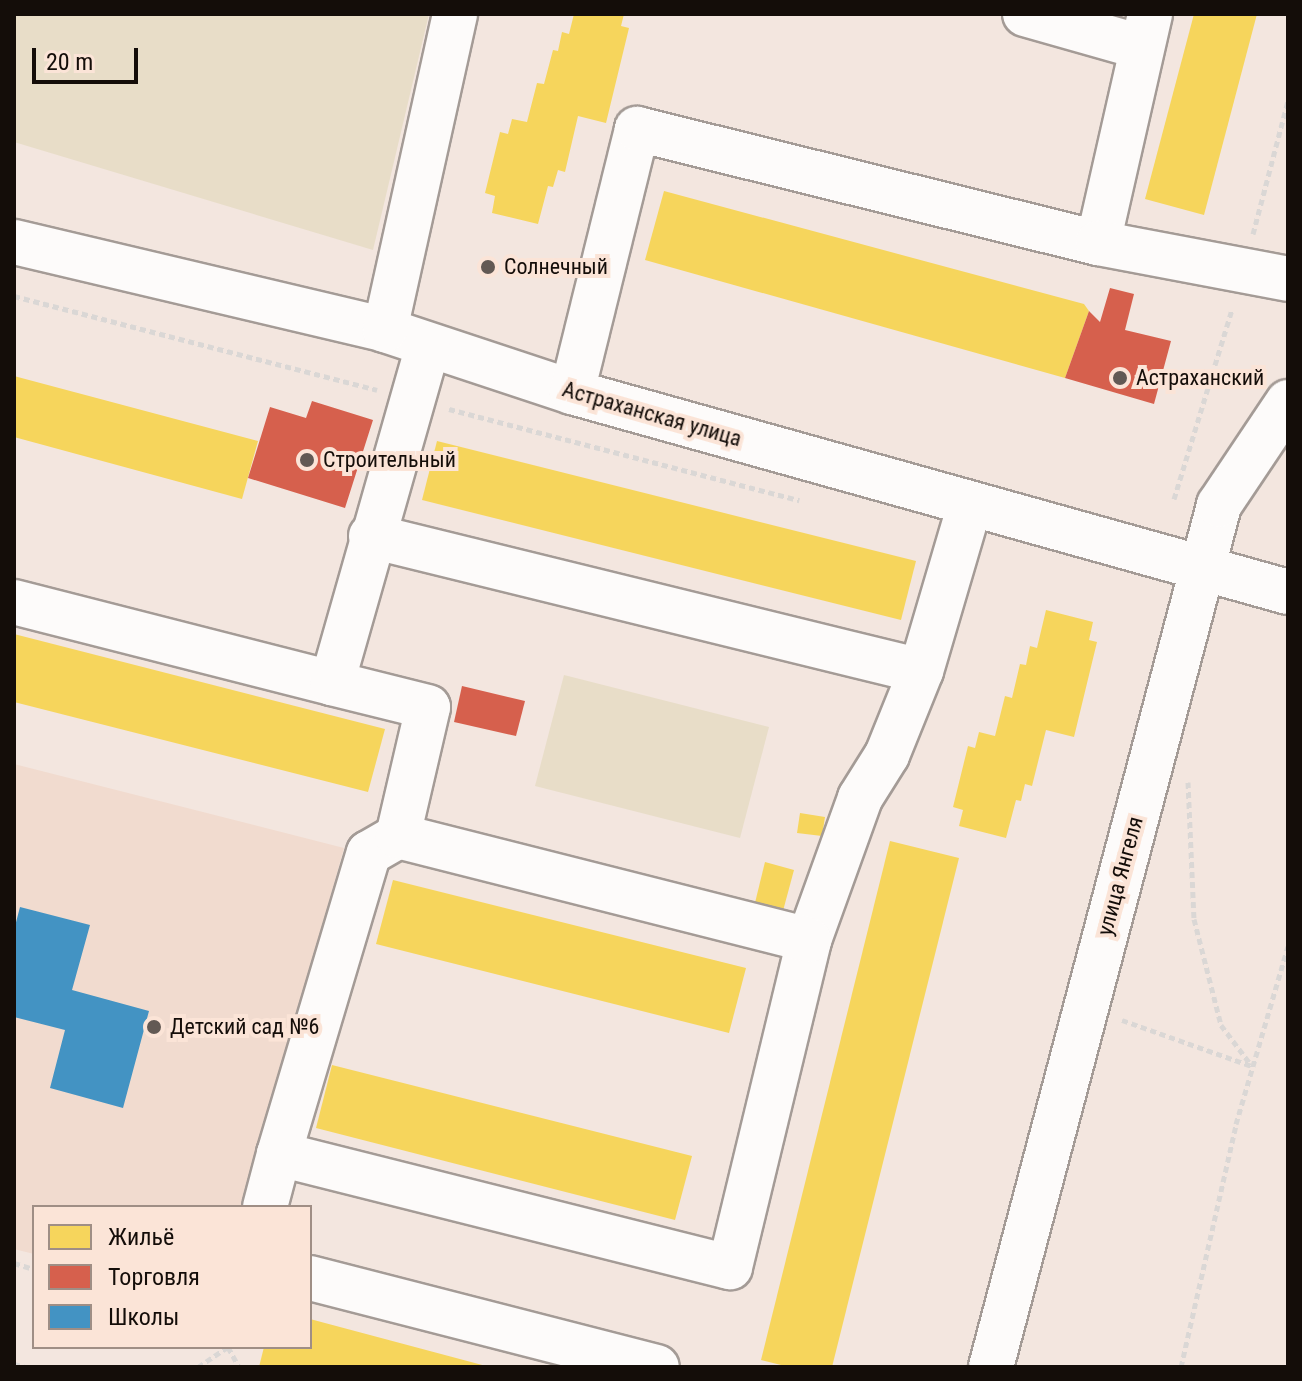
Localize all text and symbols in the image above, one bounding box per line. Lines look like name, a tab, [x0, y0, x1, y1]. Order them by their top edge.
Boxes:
scale bar	[36, 32, 142, 82]
text: 20 m	[46, 48, 93, 76]
place label: Солнечный	[504, 254, 608, 280]
marker: Солнечный	[479, 258, 497, 276]
place label: Астраханский	[1136, 365, 1264, 391]
marker: Астраханский	[1111, 369, 1129, 387]
street label: Астраханская улица	[559, 376, 745, 452]
place label: Строительный	[323, 447, 456, 473]
marker: Строительный	[298, 451, 316, 469]
street label: улица Янгеля	[1091, 814, 1149, 938]
place label: Детский сад №6	[170, 1014, 319, 1040]
marker: Детский сад №6	[145, 1018, 163, 1036]
legend	[32, 1205, 312, 1349]
text: Жильё	[108, 1223, 174, 1251]
text: Торговля	[108, 1263, 200, 1291]
text: Школы	[108, 1303, 179, 1331]

